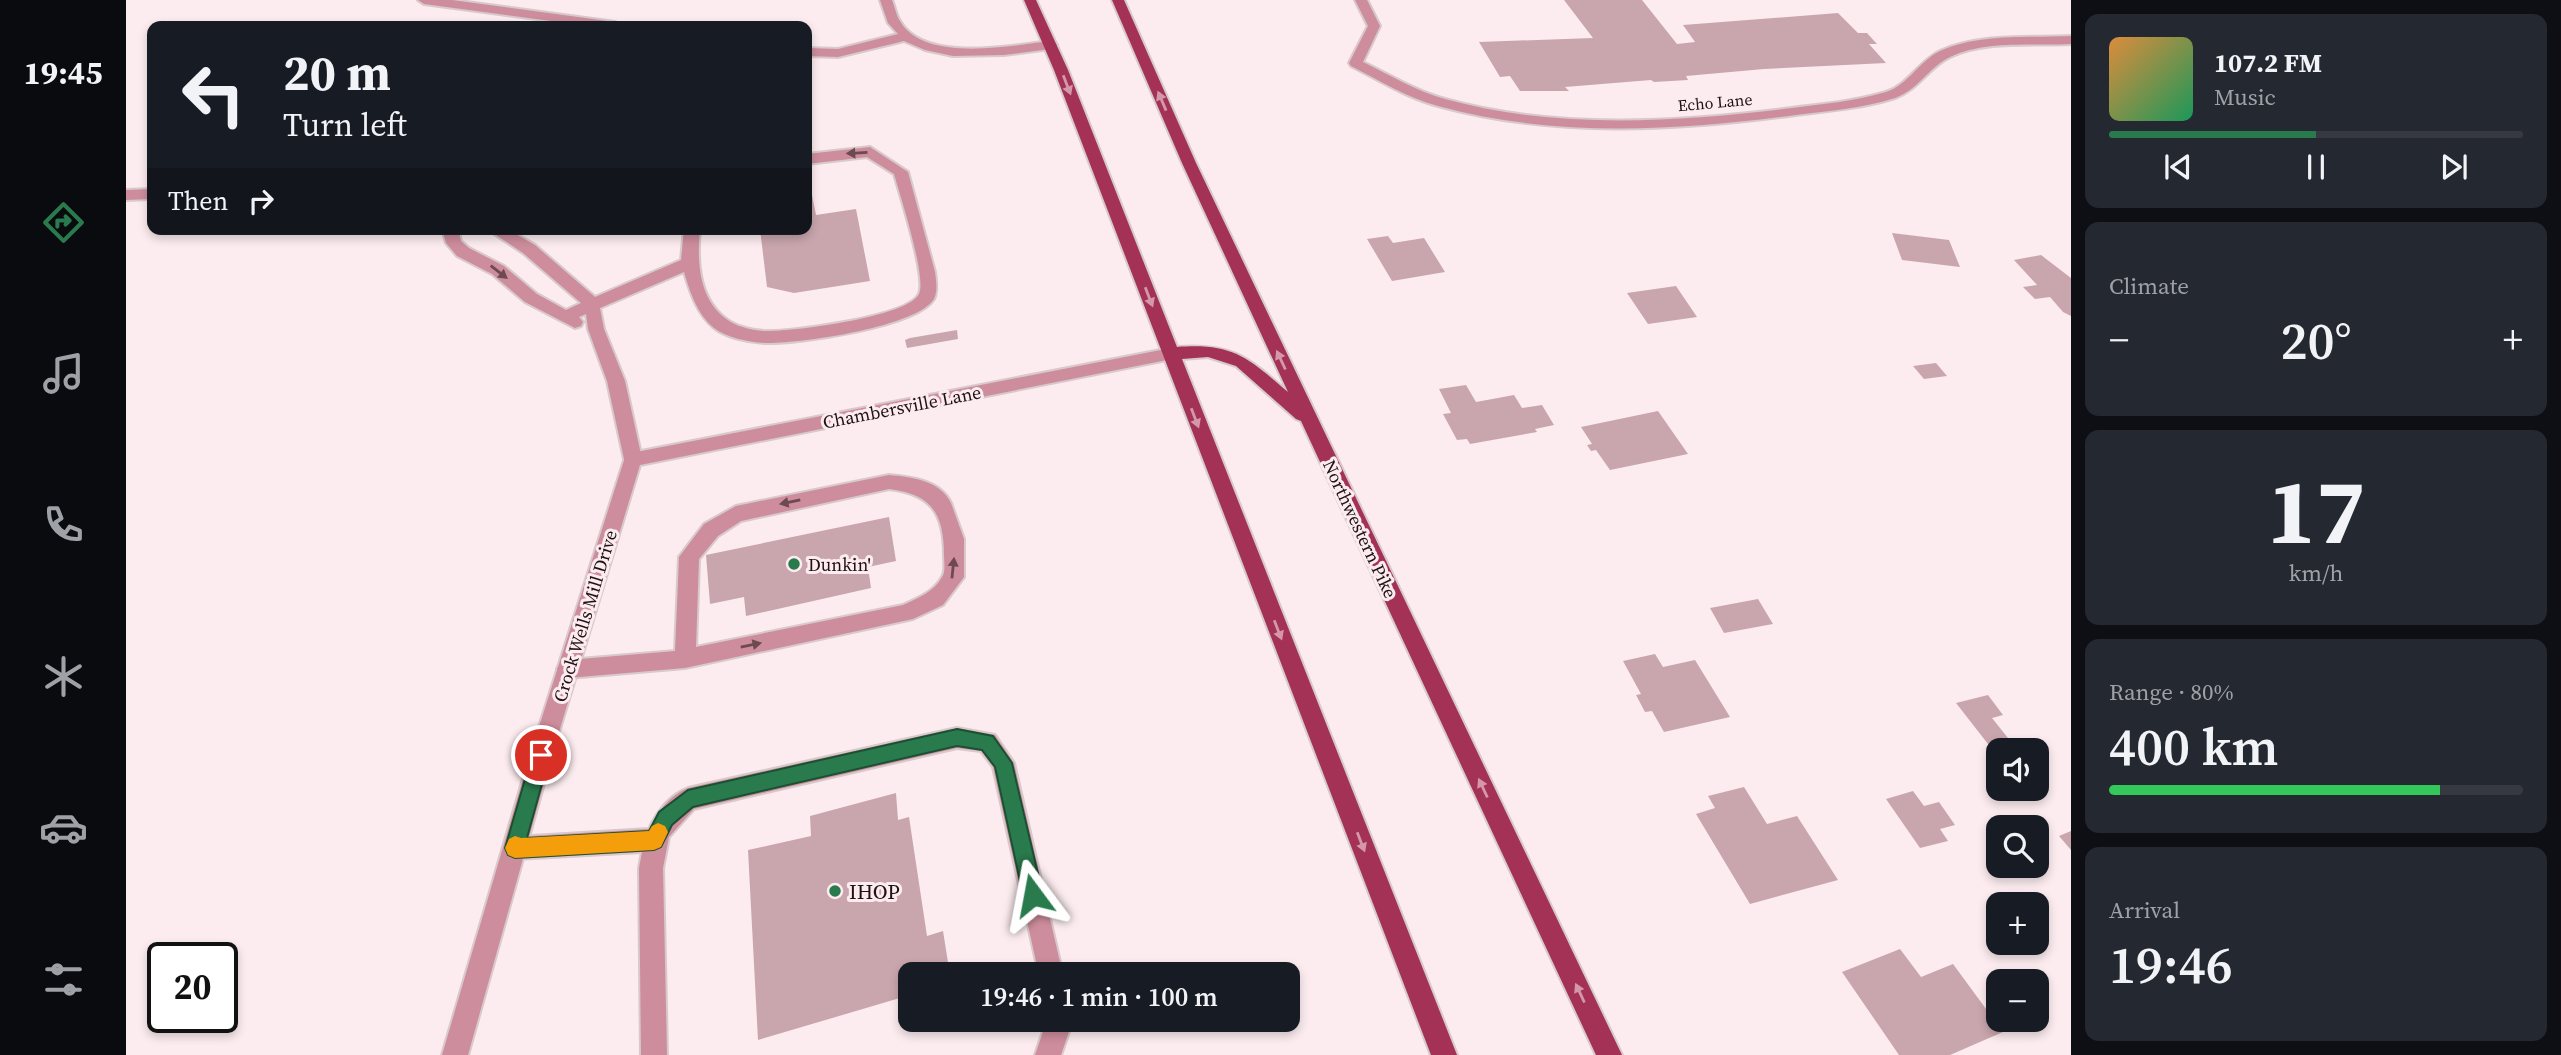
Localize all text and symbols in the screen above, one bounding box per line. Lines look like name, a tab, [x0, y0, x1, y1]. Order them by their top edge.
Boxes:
text: 20 m	[283, 39, 391, 106]
text: 107.2 FM	[2214, 45, 2322, 81]
icon: left	[168, 49, 259, 140]
text: 19:45	[24, 51, 102, 95]
one-way arrow	[1062, 75, 1073, 96]
text: Music	[2214, 81, 2276, 113]
street label: Echo Lane	[1677, 88, 1753, 116]
one-way arrow	[1156, 91, 1168, 111]
text: Turn left	[283, 103, 407, 147]
one-way arrow	[845, 147, 867, 158]
icon: previous	[2159, 148, 2197, 186]
icon: pause	[2297, 148, 2335, 186]
icon: next	[2435, 148, 2473, 186]
icon: right	[242, 182, 280, 220]
text: Then	[168, 183, 228, 219]
icon: directions	[39, 198, 88, 247]
one-way arrow	[489, 265, 507, 280]
text: Climate	[2109, 270, 2189, 302]
one-way arrow	[1143, 287, 1154, 308]
text: 20°	[2280, 305, 2352, 376]
text: −	[2109, 314, 2129, 366]
text: +	[2503, 314, 2523, 366]
icon: music	[39, 349, 88, 398]
one-way arrow	[1275, 350, 1287, 370]
street label: Chambersville Lane	[821, 379, 983, 435]
one-way arrow	[1190, 408, 1201, 429]
text: 17	[2267, 449, 2365, 573]
street label: Northwestern Pike	[1317, 456, 1403, 602]
one-way arrow	[779, 497, 801, 508]
icon: phone	[39, 500, 88, 549]
street label: Crock Wells Mill Drive	[547, 527, 623, 705]
place label: Dunkin'	[808, 552, 871, 577]
marker: Dunkin'	[786, 556, 802, 572]
one-way arrow	[948, 557, 959, 579]
text: km/h	[2289, 557, 2343, 589]
one-way arrow	[1273, 619, 1284, 640]
one-way arrow	[740, 639, 762, 650]
icon: climate	[39, 652, 88, 701]
text: Range · 80%	[2109, 676, 2234, 708]
text: 400 km	[2109, 711, 2278, 782]
pin	[511, 725, 571, 785]
icon: arrive	[522, 736, 560, 774]
map controls	[1986, 738, 2049, 1032]
button: sound	[1986, 738, 2049, 801]
one-way arrow	[1477, 778, 1488, 798]
icon: car	[39, 803, 88, 852]
button: search	[1986, 815, 2049, 878]
one-way arrow	[1355, 831, 1366, 852]
position arrow	[996, 858, 1070, 932]
place label: IHOP	[849, 877, 900, 906]
marker: IHOP	[827, 883, 843, 899]
button: +	[1986, 892, 2049, 955]
text: Arrival	[2109, 894, 2180, 926]
text: 19:46	[2109, 929, 2233, 1000]
speed limit sign: 20	[147, 942, 238, 1033]
icon: filters	[39, 955, 88, 1004]
button: −	[1986, 969, 2049, 1032]
text: 19:46 · 1 min · 100 m	[980, 979, 1218, 1015]
one-way arrow	[1574, 983, 1586, 1003]

